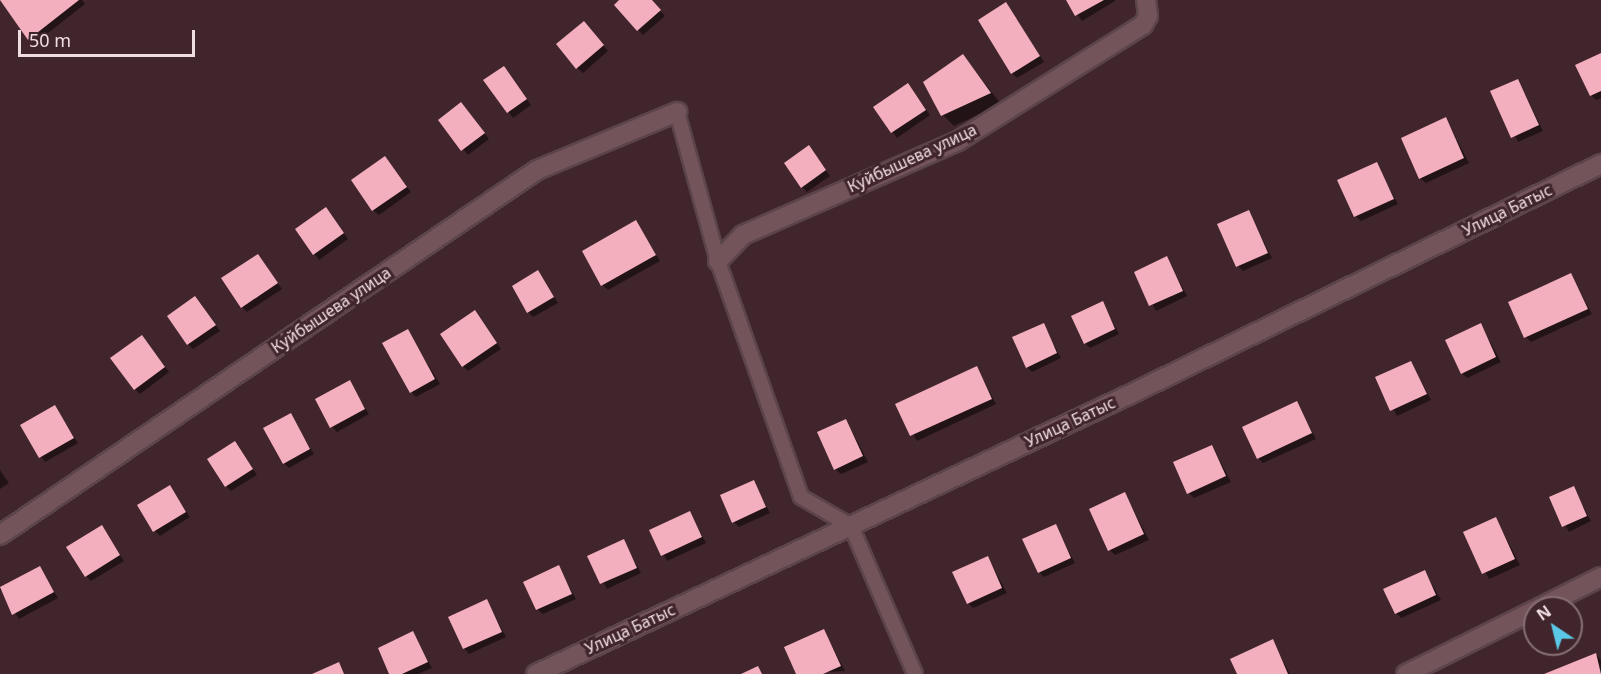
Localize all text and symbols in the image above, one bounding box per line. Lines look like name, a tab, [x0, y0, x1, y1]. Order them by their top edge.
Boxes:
scale bar	[21, 18, 198, 56]
text: 50 m	[29, 28, 71, 52]
street label: Куйбышева улица	[844, 120, 980, 196]
street label: Улица Батыс	[1459, 180, 1555, 240]
street label: Куйбышева улица	[268, 263, 394, 357]
street label: Улица Батыс	[1022, 393, 1118, 451]
north arrow	[1523, 596, 1583, 656]
street label: Улица Батыс	[582, 600, 678, 658]
text: N	[1532, 600, 1555, 626]

